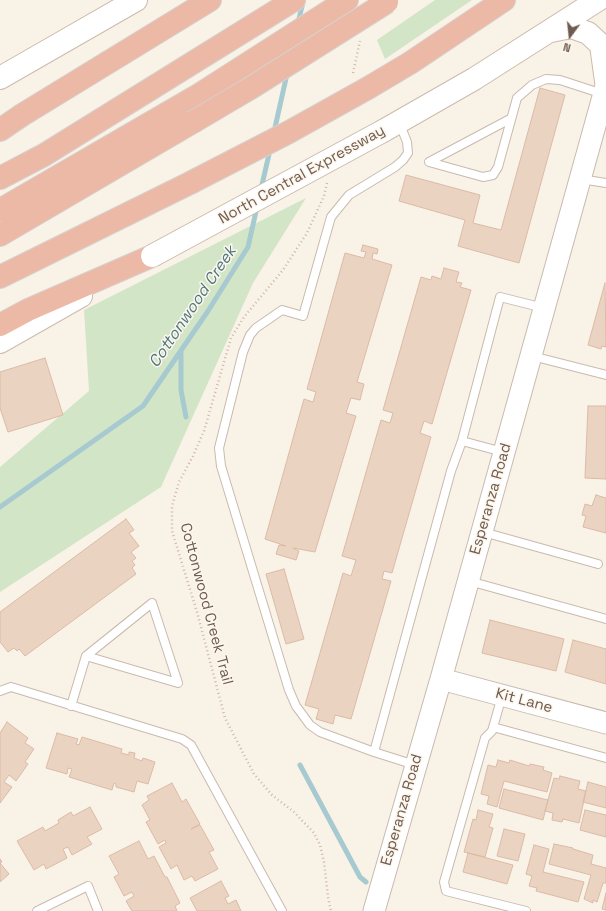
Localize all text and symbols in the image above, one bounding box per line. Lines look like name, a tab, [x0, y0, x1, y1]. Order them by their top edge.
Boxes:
north arrow	[550, 16, 590, 56]
text: N	[562, 40, 572, 55]
street label: North Central Expressway	[216, 122, 388, 228]
water label: Cottonwood Creek	[145, 242, 241, 372]
street label: Esperanza Road	[466, 441, 516, 557]
street label: Cottonwood Creek Trail	[176, 521, 236, 687]
street label: Kit Lane	[493, 685, 555, 717]
street label: Esperanza Road	[377, 752, 427, 868]

